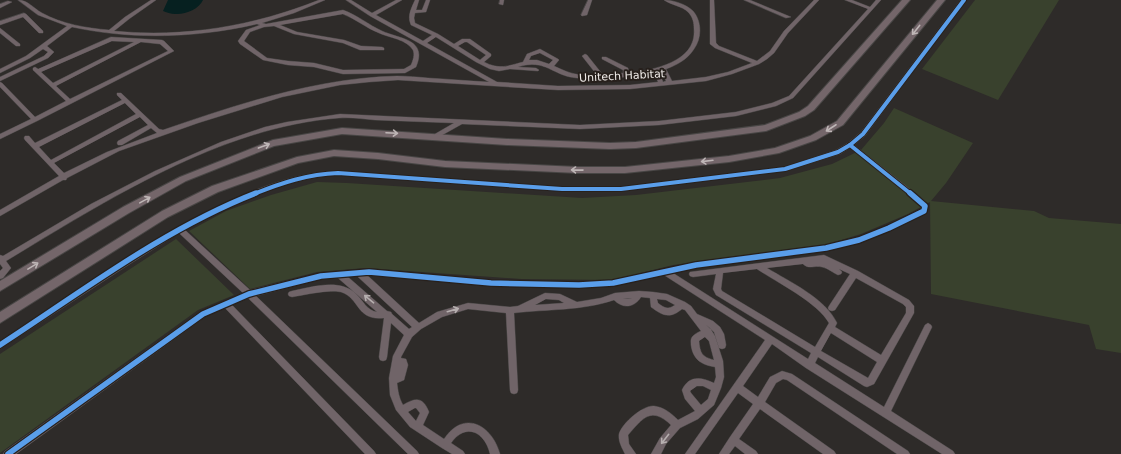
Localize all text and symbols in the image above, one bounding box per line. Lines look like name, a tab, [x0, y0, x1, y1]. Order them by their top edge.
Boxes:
one-way arrow	[912, 25, 921, 36]
street label: Unitech Habitat	[579, 67, 666, 85]
one-way arrow	[826, 124, 837, 133]
one-way arrow	[385, 129, 398, 137]
one-way arrow	[257, 142, 269, 150]
one-way arrow	[701, 157, 714, 165]
one-way arrow	[571, 166, 584, 174]
one-way arrow	[139, 195, 151, 203]
one-way arrow	[27, 261, 39, 269]
one-way arrow	[364, 295, 375, 304]
one-way arrow	[446, 306, 459, 313]
one-way arrow	[661, 433, 670, 444]

